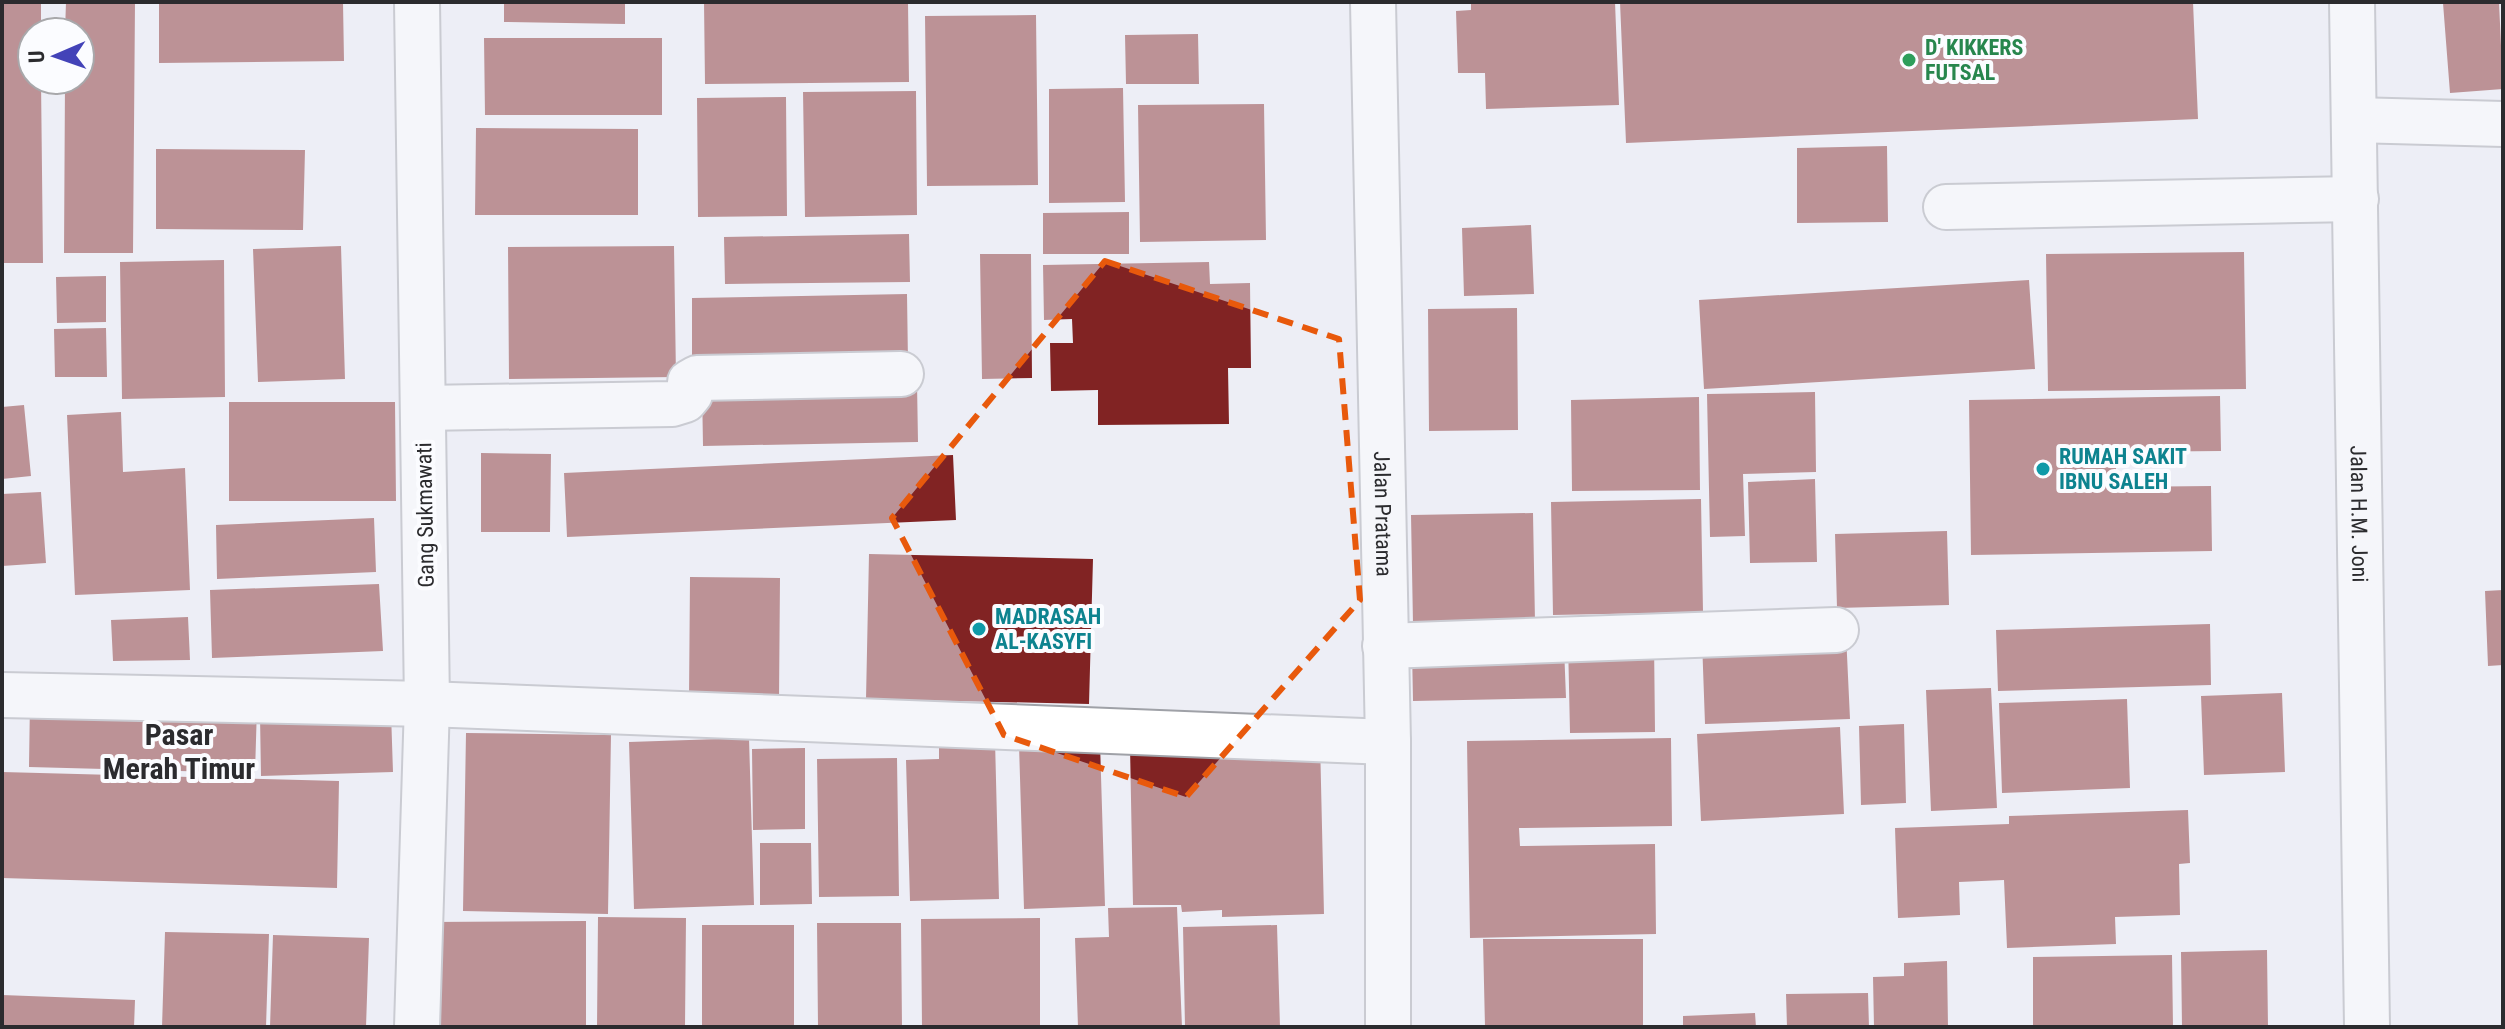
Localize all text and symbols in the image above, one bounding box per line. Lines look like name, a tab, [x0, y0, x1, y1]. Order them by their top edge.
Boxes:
north arrow	[16, 16, 96, 96]
place label: D' KIKKERS FUTSAL	[1925, 35, 2023, 85]
text: U	[24, 50, 49, 63]
marker: D' KIKKERS FUTSAL	[1900, 51, 1918, 69]
street label: Gang Sukmawati	[411, 442, 439, 588]
place label: RUMAH SAKIT IBNU SALEH	[2059, 444, 2187, 494]
street label: Jalan H.M. Joni	[2346, 445, 2373, 583]
street label: Jalan Pratama	[1370, 451, 1397, 577]
marker: RUMAH SAKIT IBNU SALEH	[2034, 460, 2052, 478]
place label: MADRASAH AL-KASYFI	[995, 604, 1101, 654]
marker: MADRASAH AL-KASYFI	[970, 620, 988, 638]
district label: Pasar Merah Timur	[103, 717, 255, 786]

